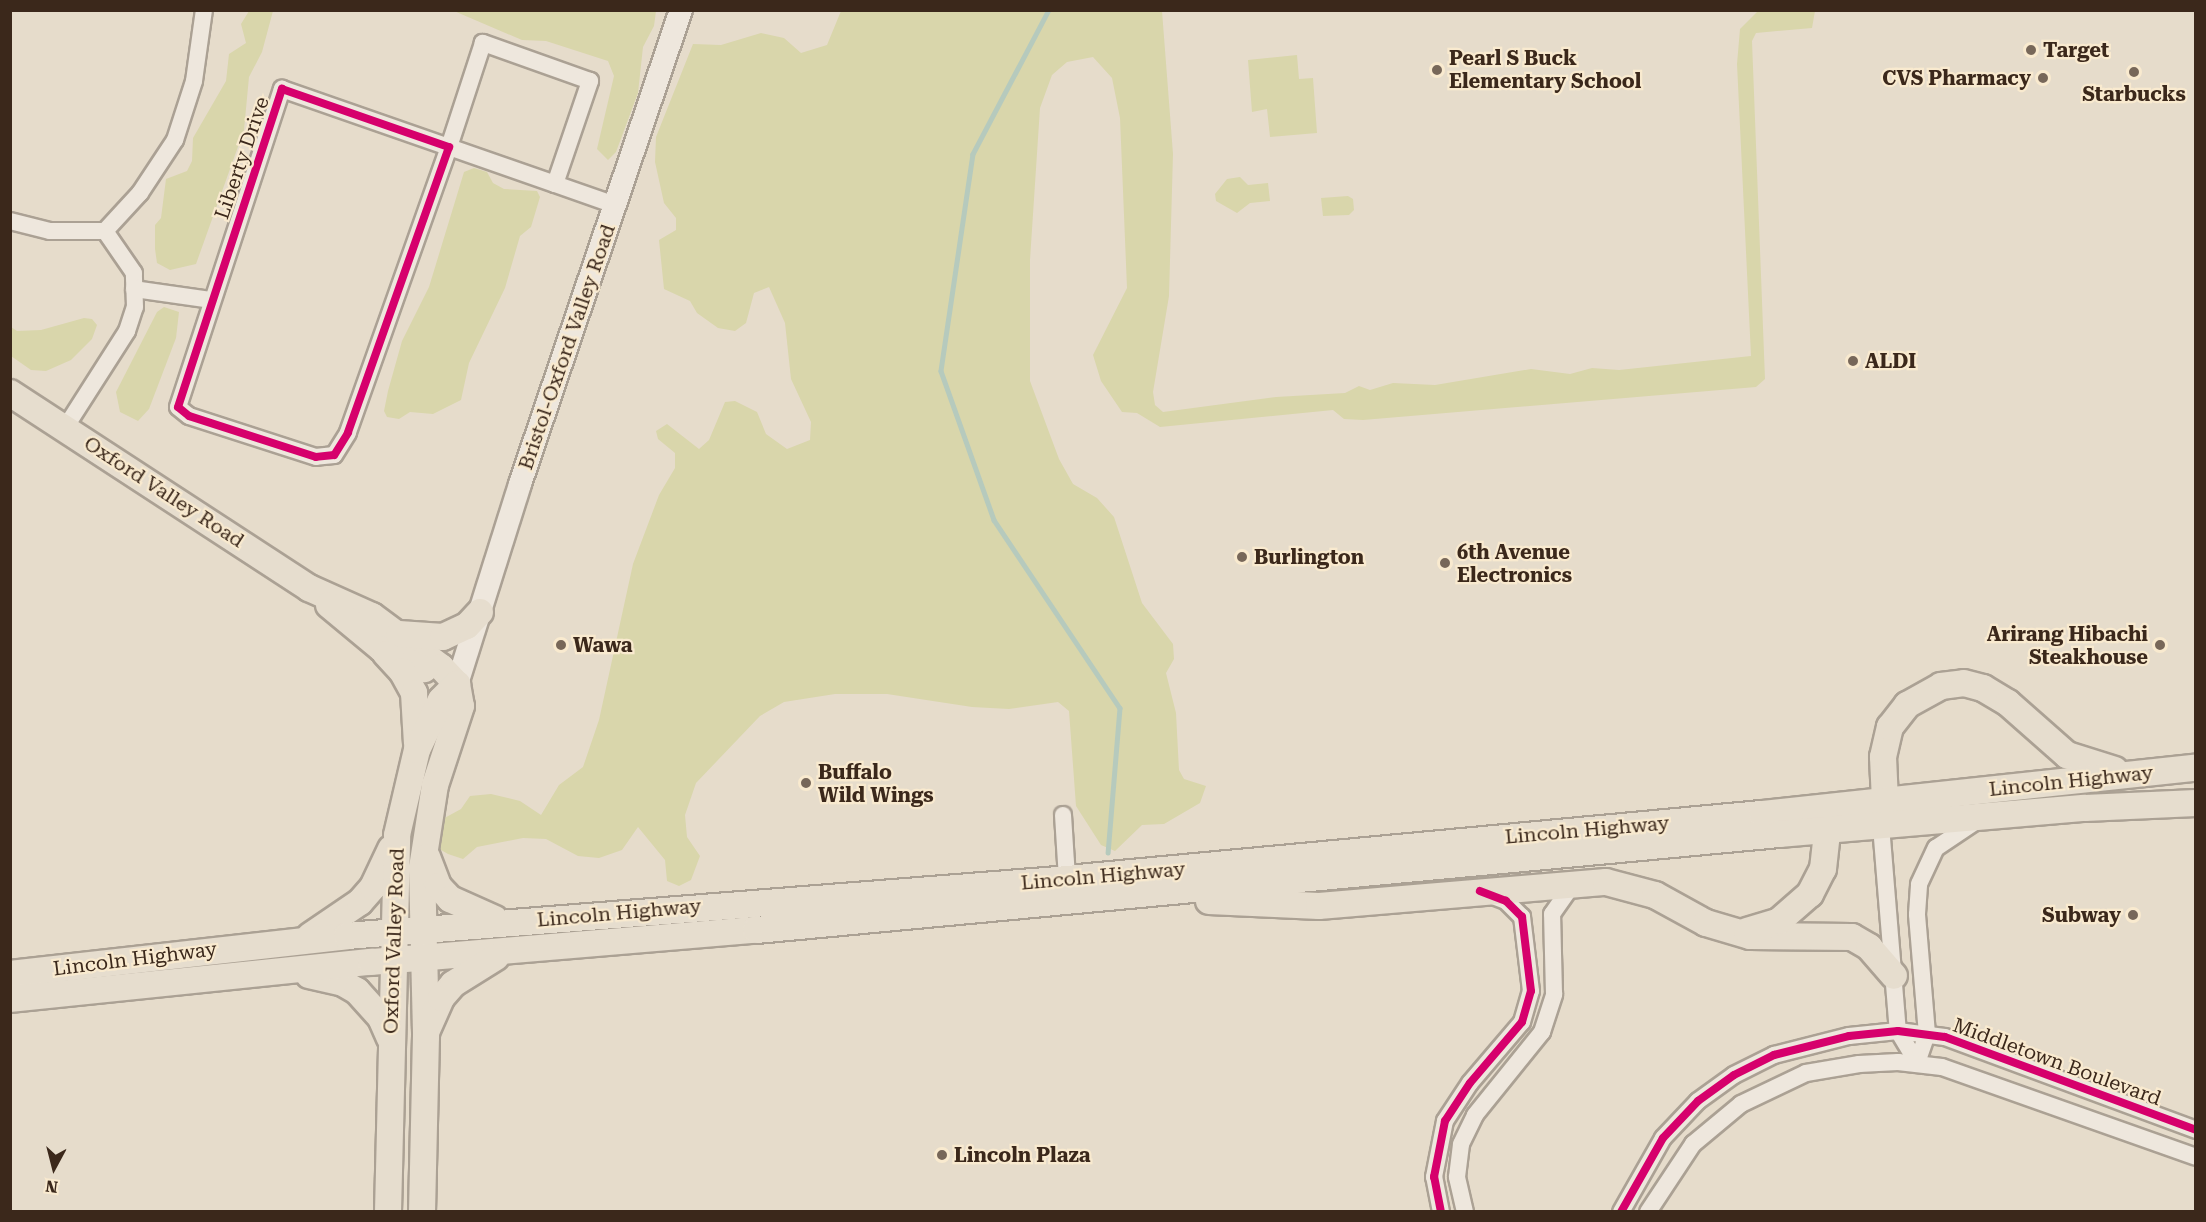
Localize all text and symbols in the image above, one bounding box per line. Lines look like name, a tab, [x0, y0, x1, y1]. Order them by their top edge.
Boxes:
place label: Target	[2043, 38, 2109, 62]
marker: Target	[2024, 43, 2038, 57]
place label: Pearl S Buck Elementary School	[1449, 46, 1641, 93]
marker: Pearl S Buck Elementary School	[1430, 63, 1444, 77]
marker: Starbucks	[2127, 65, 2141, 79]
place label: CVS Pharmacy	[1882, 66, 2031, 90]
marker: CVS Pharmacy	[2036, 71, 2050, 85]
place label: Starbucks	[2082, 82, 2186, 106]
street label: Liberty Drive	[210, 94, 274, 222]
street label: Bristol-Oxford Valley Road	[514, 221, 620, 473]
place label: ALDI	[1865, 349, 1916, 373]
marker: ALDI	[1846, 354, 1860, 368]
street label: Oxford Valley Road	[79, 431, 249, 553]
place label: 6th Avenue Electronics	[1457, 540, 1572, 587]
place label: Burlington	[1254, 545, 1364, 569]
marker: Burlington	[1235, 550, 1249, 564]
marker: 6th Avenue Electronics	[1438, 556, 1452, 570]
place label: Arirang Hibachi Steakhouse	[1987, 622, 2148, 669]
place label: Wawa	[573, 633, 633, 657]
marker: Wawa	[554, 638, 568, 652]
marker: Arirang Hibachi Steakhouse	[2153, 638, 2167, 652]
place label: Buffalo Wild Wings	[818, 760, 934, 807]
street label: Lincoln Highway	[1988, 760, 2154, 802]
marker: Buffalo Wild Wings	[799, 776, 813, 790]
street label: Lincoln Highway	[1504, 811, 1670, 849]
street label: Oxford Valley Road	[379, 848, 409, 1034]
street label: Lincoln Highway	[1020, 857, 1186, 895]
street label: Lincoln Highway	[536, 894, 702, 932]
place label: Subway	[2042, 903, 2121, 927]
marker: Subway	[2126, 908, 2140, 922]
street label: Lincoln Highway	[52, 937, 218, 981]
street label: Middletown Boulevard	[1950, 1013, 2164, 1111]
north arrow	[24, 1138, 84, 1198]
place label: Lincoln Plaza	[954, 1143, 1091, 1167]
marker: Lincoln Plaza	[935, 1148, 949, 1162]
text: N	[44, 1176, 59, 1197]

